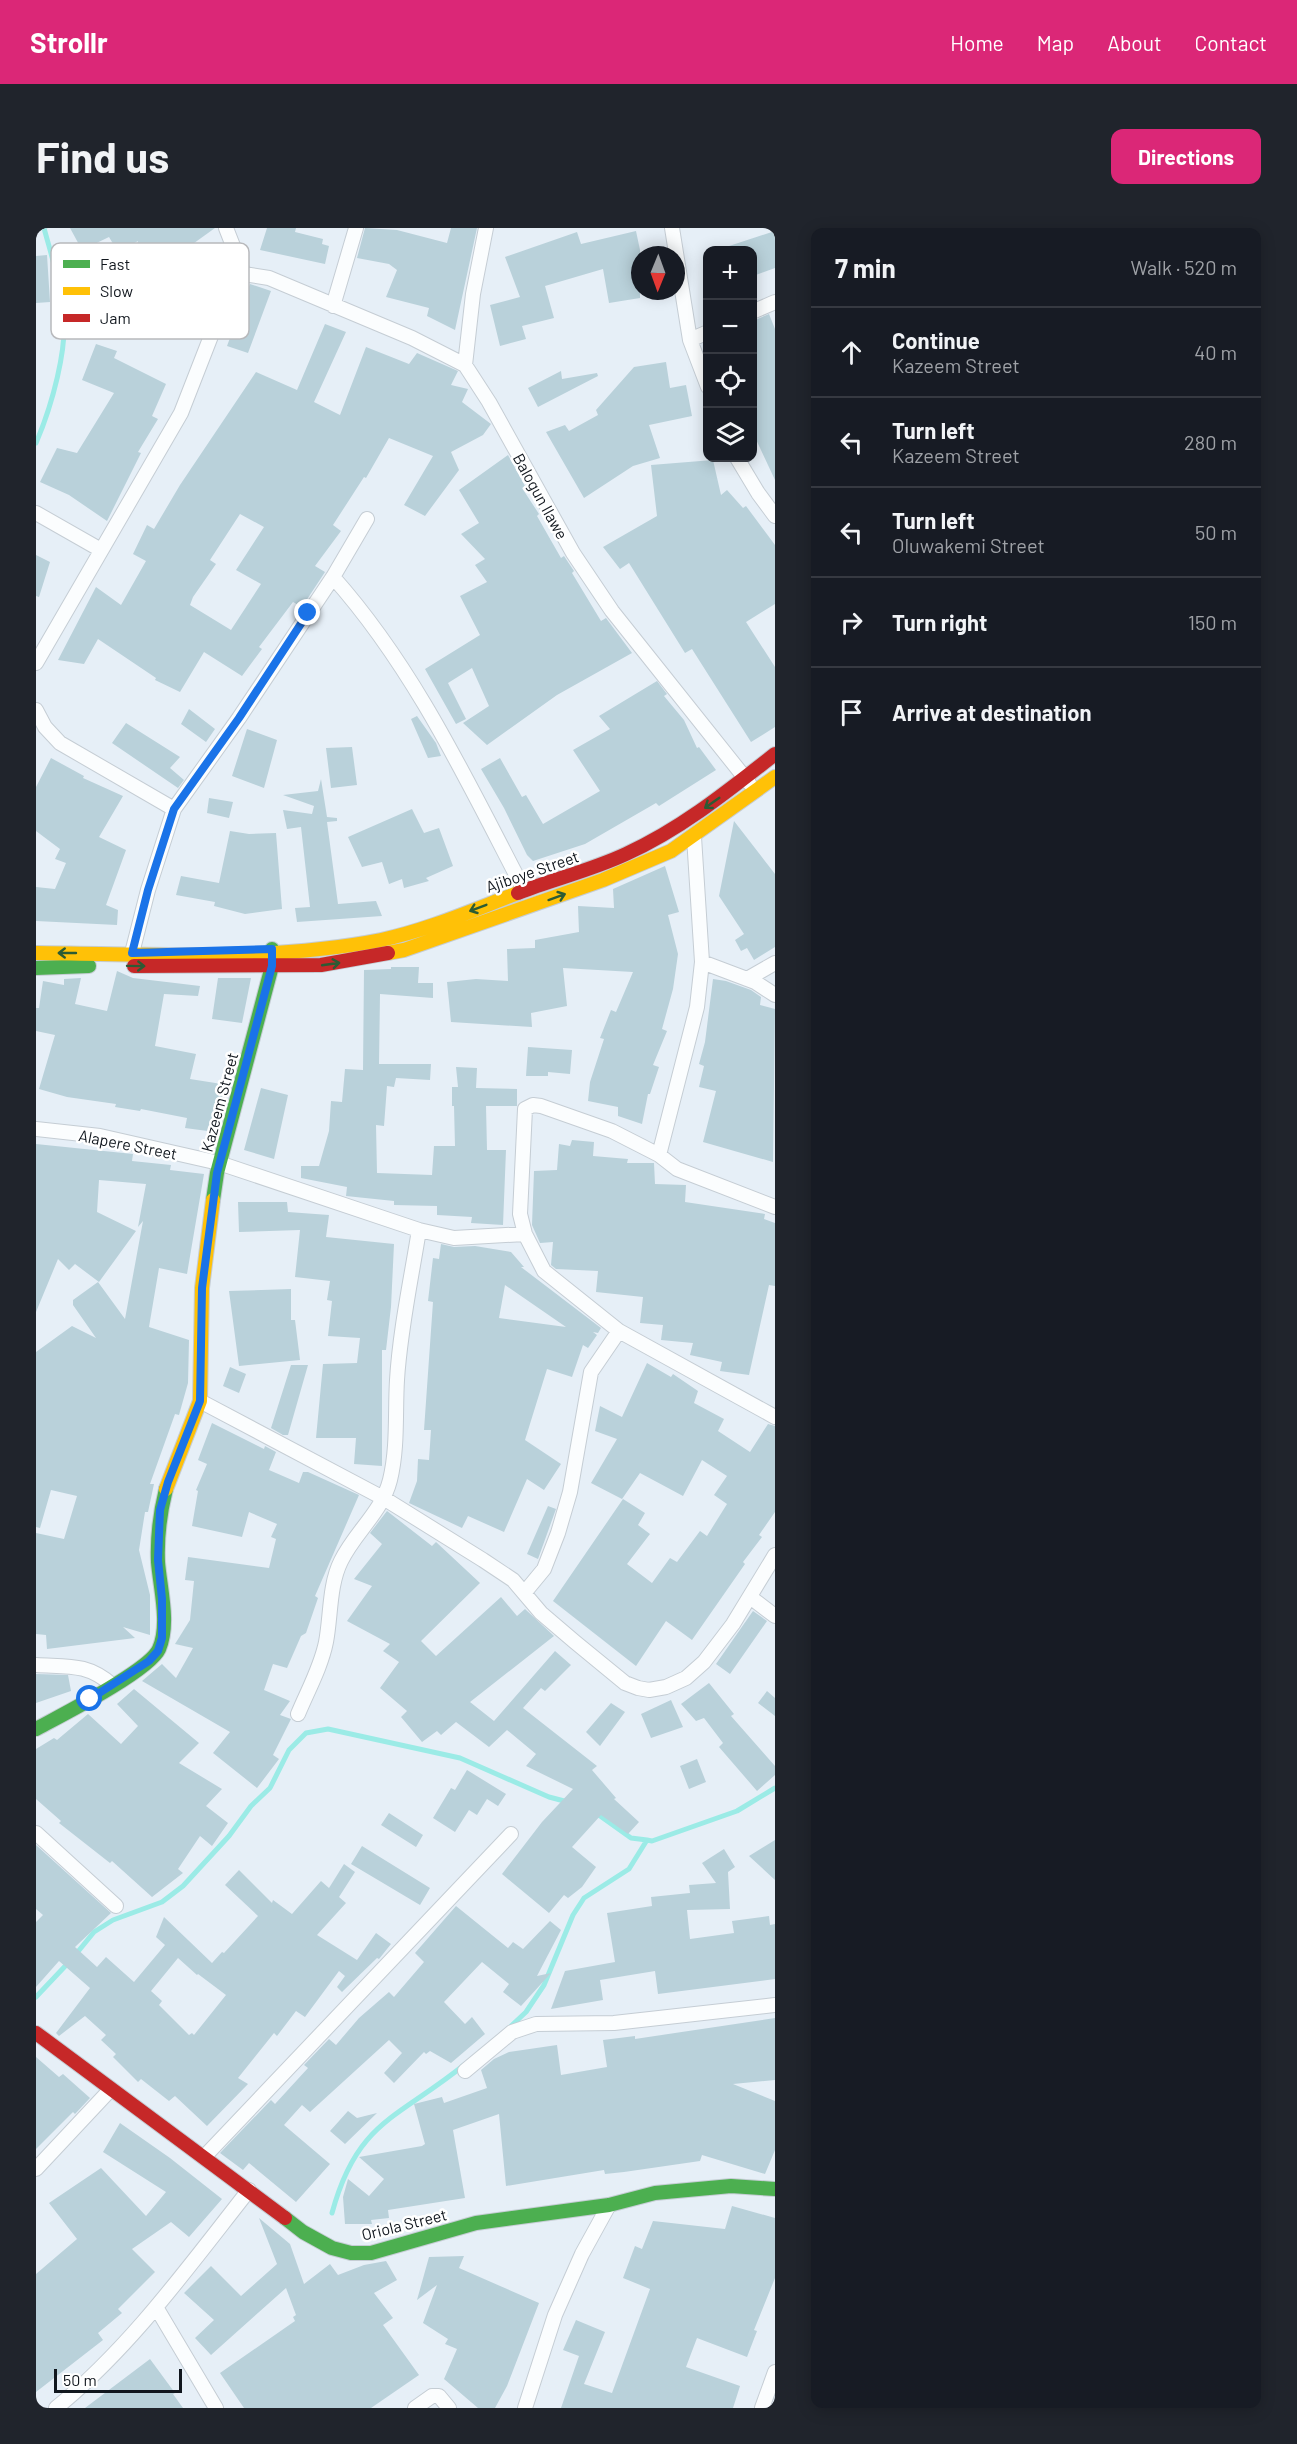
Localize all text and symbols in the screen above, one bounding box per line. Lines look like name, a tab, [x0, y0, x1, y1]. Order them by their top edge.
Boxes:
text: Strollr	[30, 25, 108, 59]
text: Home	[950, 30, 1004, 55]
text: Map	[1037, 30, 1074, 55]
text: About	[1107, 30, 1162, 55]
text: Contact	[1195, 30, 1267, 55]
button: Directions	[1111, 129, 1261, 184]
text: Find us	[36, 131, 169, 181]
legend	[51, 243, 249, 339]
north arrow	[631, 246, 685, 300]
map controls	[703, 246, 757, 462]
button: +	[703, 246, 757, 300]
text: 7 min	[835, 252, 896, 283]
text: Fast	[100, 254, 130, 273]
text: Walk · 520 m	[1131, 255, 1237, 279]
text: Slow	[100, 281, 133, 300]
button: −	[703, 300, 757, 354]
text: Jam	[100, 308, 131, 327]
text: Continue	[892, 327, 980, 353]
icon: ahead	[835, 336, 868, 369]
text: 40 m	[1194, 340, 1237, 364]
text: Kazeem Street	[892, 353, 1020, 377]
button: locate	[703, 354, 757, 408]
button: layers	[703, 408, 757, 462]
text: Turn left	[892, 417, 975, 443]
icon: left	[835, 426, 868, 459]
text: 280 m	[1184, 430, 1237, 454]
text: Kazeem Street	[892, 443, 1020, 467]
street label: Balogun Ilawe	[510, 450, 572, 542]
text: Turn left	[892, 507, 975, 533]
icon: left	[835, 516, 868, 549]
text: 50 m	[1195, 520, 1237, 544]
text: Oluwakemi Street	[892, 533, 1045, 557]
route end	[294, 599, 320, 625]
icon: right	[835, 606, 868, 639]
text: Turn right	[892, 609, 987, 635]
text: 150 m	[1188, 610, 1237, 634]
icon: arrive	[835, 696, 868, 729]
text: Arrive at destination	[892, 699, 1091, 725]
one-way arrow	[704, 797, 720, 809]
street label: Ajiboye Street	[483, 846, 581, 896]
one-way arrow	[548, 891, 566, 902]
one-way arrow	[469, 903, 487, 914]
one-way arrow	[57, 947, 77, 959]
one-way arrow	[320, 958, 340, 969]
one-way arrow	[126, 960, 146, 972]
street label: Kazeem Street	[197, 1050, 241, 1154]
street label: Alapere Street	[77, 1125, 179, 1163]
route start	[76, 1685, 102, 1711]
street label: Oriola Street	[359, 2204, 449, 2244]
scale bar	[54, 2366, 182, 2394]
text: 50 m	[63, 2370, 97, 2389]

